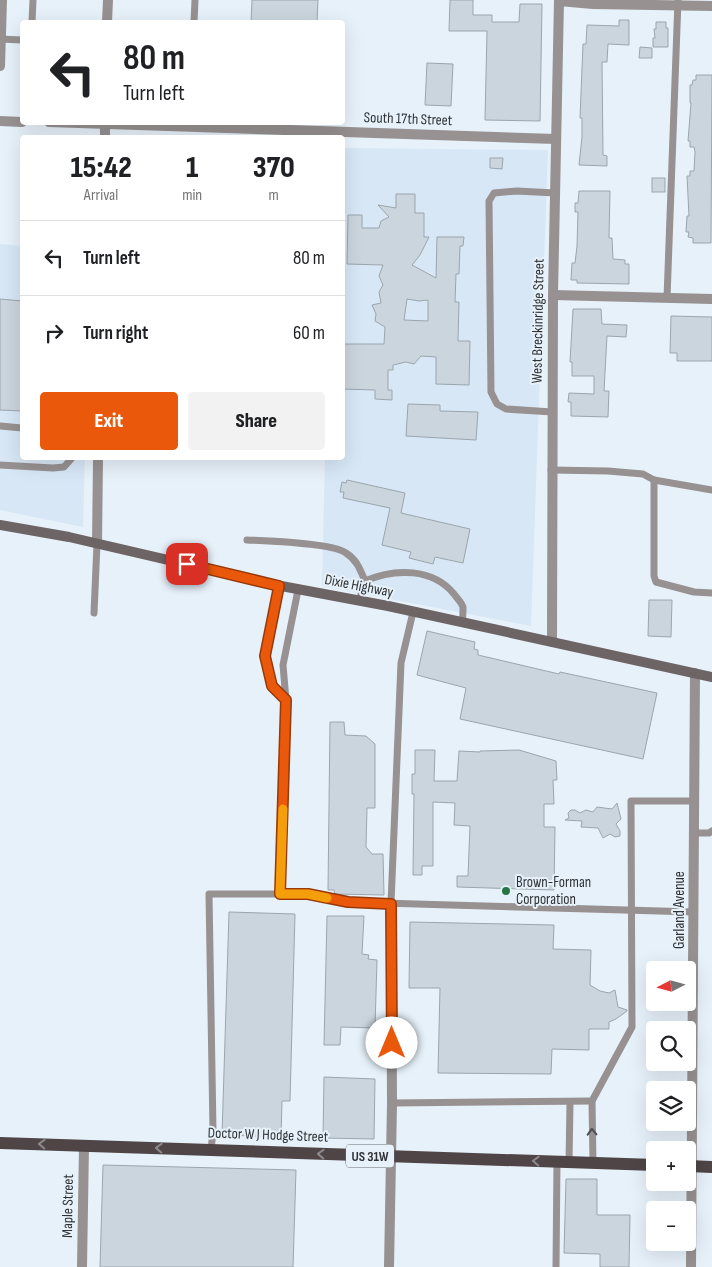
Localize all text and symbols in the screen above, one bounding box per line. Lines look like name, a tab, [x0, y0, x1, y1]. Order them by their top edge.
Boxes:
text: 80 m	[123, 37, 185, 80]
icon: left	[40, 40, 105, 105]
text: Turn left	[123, 80, 185, 107]
street label: South 17th Street	[363, 108, 453, 130]
text: 15:42	[70, 150, 132, 186]
text: 1	[186, 150, 198, 186]
text: 370	[253, 150, 295, 186]
text: Arrival	[84, 186, 118, 205]
text: min	[182, 186, 202, 205]
text: m	[268, 186, 279, 205]
icon: left	[40, 244, 68, 272]
text: Turn left	[83, 247, 140, 270]
text: 80 m	[293, 247, 325, 270]
street label: West Breckinridge Street	[527, 258, 549, 384]
icon: right	[40, 319, 68, 347]
text: Turn right	[83, 322, 148, 345]
text: 60 m	[293, 322, 325, 345]
button: Exit	[40, 392, 178, 450]
button: Share	[188, 392, 325, 450]
pin	[166, 543, 208, 585]
icon: arrive	[173, 550, 201, 578]
street label: Dixie Highway	[323, 570, 395, 602]
street label: Garland Avenue	[670, 871, 689, 949]
place label: Brown-Forman Corporation	[516, 873, 591, 909]
marker: Brown-Forman Corporation	[500, 885, 512, 897]
north arrow	[646, 961, 696, 1011]
map controls	[646, 961, 696, 1251]
position arrow	[365, 1016, 417, 1068]
button: search	[646, 1021, 696, 1071]
button: layers	[646, 1081, 696, 1131]
street label: Doctor W J Hodge Street	[207, 1123, 329, 1147]
one-way arrow	[587, 1128, 597, 1136]
one-way arrow	[38, 1139, 46, 1150]
button: +	[646, 1141, 696, 1191]
one-way arrow	[155, 1143, 162, 1153]
road number: US 31W	[346, 1144, 394, 1168]
one-way arrow	[317, 1148, 325, 1159]
one-way arrow	[532, 1156, 540, 1167]
street label: Maple Street	[58, 1174, 78, 1238]
button: −	[646, 1201, 696, 1251]

